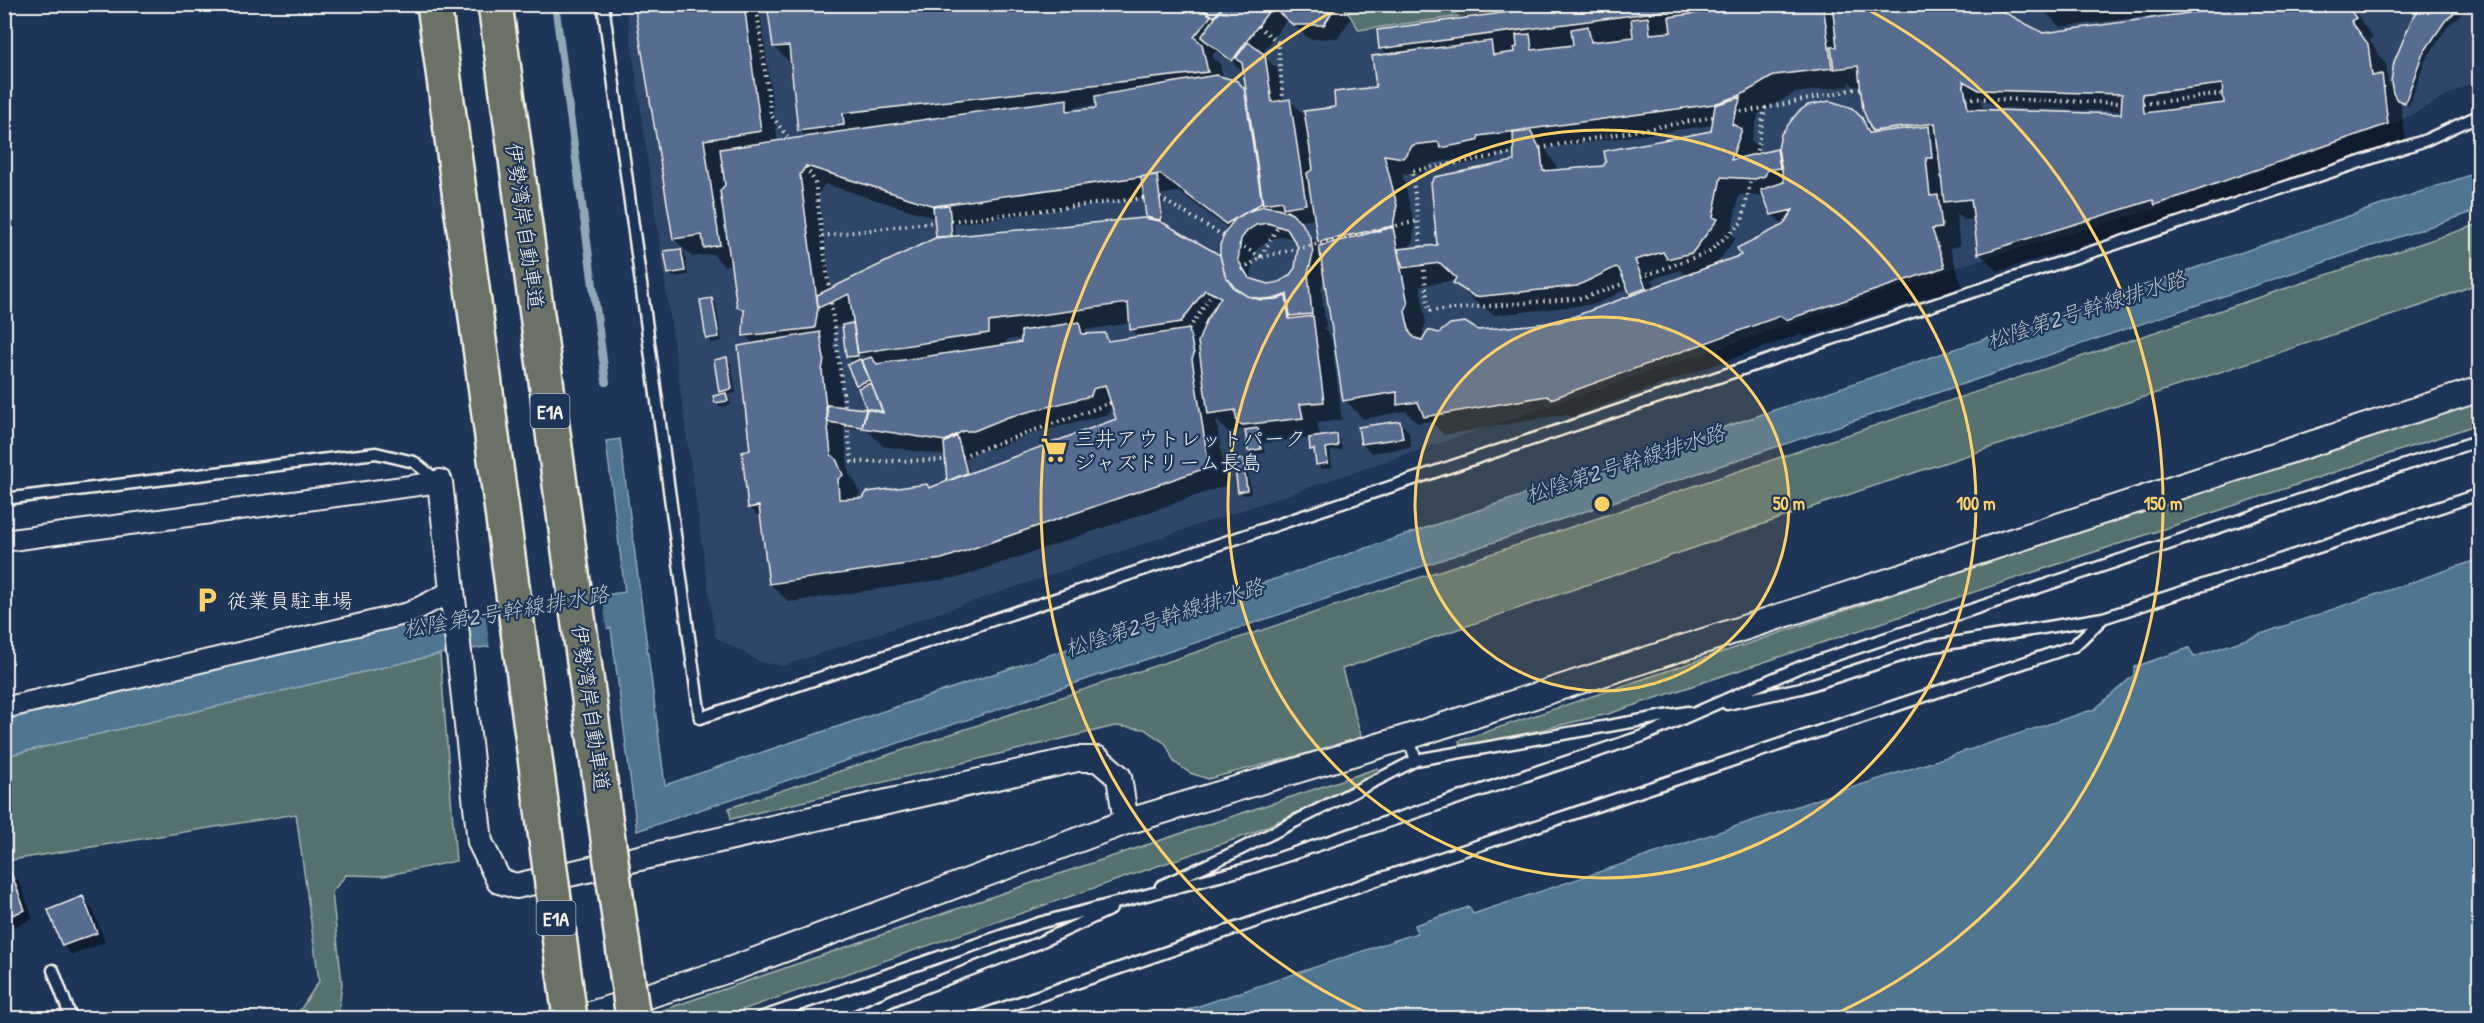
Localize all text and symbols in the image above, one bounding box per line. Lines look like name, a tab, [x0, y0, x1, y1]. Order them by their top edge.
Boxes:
street label: 伊勢湾岸自動車道	[499, 141, 551, 311]
water label: 松陰第2号幹線排水路	[1982, 262, 2192, 355]
road number: E1A	[530, 394, 570, 428]
water label: 松陰第2号幹線排水路	[1521, 416, 1731, 509]
place label: 三井アウトレットパーク ジャズドリーム長島	[1074, 424, 1306, 477]
supermarket icon: 三井アウトレットパーク ジャズドリーム長島	[1039, 435, 1069, 465]
text: 50 m	[1773, 491, 1805, 516]
text: 100 m	[1956, 491, 1996, 516]
text: 150 m	[2144, 491, 2182, 516]
centre of rings	[1592, 494, 1612, 514]
water label: 松陰第2号幹線排水路	[1060, 570, 1270, 663]
water label: 松陰第2号幹線排水路	[401, 578, 613, 644]
parking icon: 従業員駐車場	[192, 585, 222, 615]
place label: 従業員駐車場	[227, 586, 353, 615]
street label: 伊勢湾岸自動車道	[565, 623, 617, 793]
road number: E1A	[536, 901, 576, 935]

